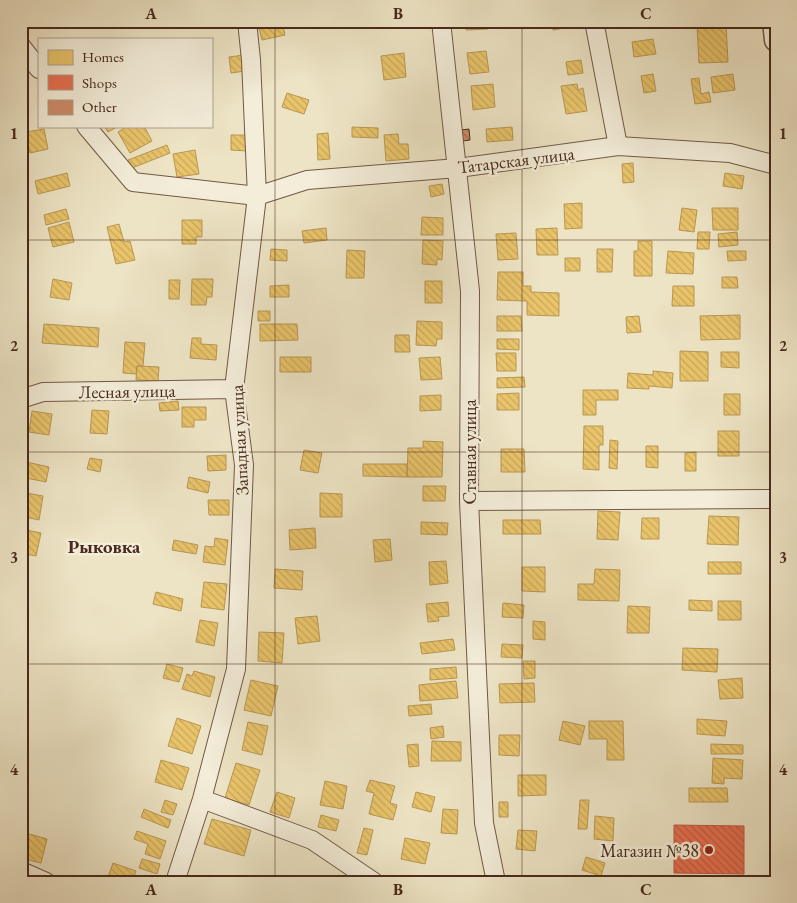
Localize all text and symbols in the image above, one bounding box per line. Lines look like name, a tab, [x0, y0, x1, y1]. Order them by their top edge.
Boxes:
text: A	[144, 3, 157, 24]
text: B	[393, 3, 403, 24]
text: C	[640, 3, 652, 24]
legend	[38, 38, 212, 128]
text: Homes	[82, 47, 124, 66]
text: Shops	[82, 73, 117, 92]
text: Other	[82, 97, 117, 116]
text: 1	[10, 123, 18, 144]
text: 1	[779, 123, 787, 144]
street label: Татарская улица	[456, 141, 577, 179]
text: 2	[10, 335, 19, 356]
text: 2	[779, 335, 788, 356]
street label: Лесная улица	[78, 379, 176, 403]
street label: Западная улица	[225, 383, 253, 496]
street label: Ставная улица	[458, 399, 481, 505]
district label: Рыковка	[68, 534, 141, 559]
text: 3	[10, 547, 18, 568]
text: 3	[779, 547, 787, 568]
text: 4	[10, 759, 19, 780]
text: 4	[779, 759, 788, 780]
place label: Магазин №38	[600, 839, 699, 862]
marker: Магазин №38	[703, 844, 715, 856]
text: A	[144, 879, 157, 900]
text: B	[393, 879, 403, 900]
text: C	[640, 879, 652, 900]

